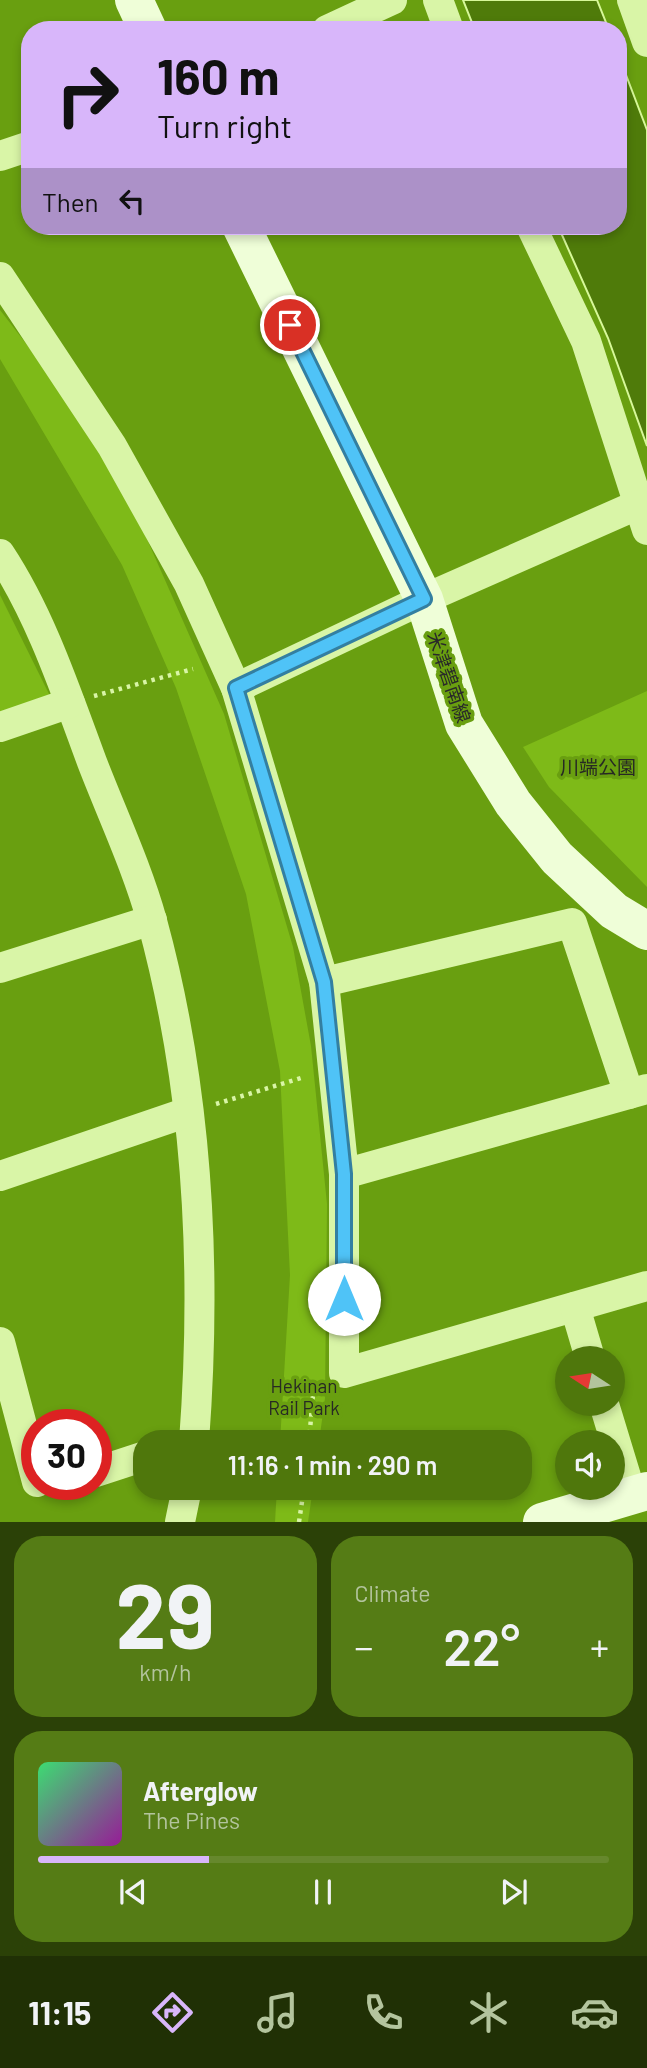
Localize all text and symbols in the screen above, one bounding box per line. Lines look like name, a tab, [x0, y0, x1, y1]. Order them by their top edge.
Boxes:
text: 160 m	[157, 46, 279, 105]
icon: right	[42, 49, 133, 140]
text: Turn right	[157, 106, 292, 144]
icon: left	[113, 182, 151, 220]
text: Then	[42, 186, 99, 217]
pin	[260, 295, 320, 355]
icon: arrive	[271, 306, 309, 344]
street label: 米津碧南線	[423, 628, 476, 726]
park label: 川端公園	[560, 755, 636, 778]
position arrow	[307, 1262, 381, 1336]
north arrow	[555, 1346, 625, 1416]
map controls	[555, 1346, 625, 1500]
park label: Hekinan Rail Park	[268, 1374, 340, 1419]
speed limit sign: 30	[21, 1409, 112, 1500]
button: sound	[555, 1430, 625, 1500]
text: 11:16 · 1 min · 290 m	[228, 1449, 437, 1480]
text: 29	[116, 1558, 215, 1667]
text: Climate	[355, 1579, 431, 1607]
text: 22°	[443, 1614, 520, 1676]
text: −	[355, 1623, 374, 1669]
text: +	[590, 1623, 609, 1669]
text: km/h	[139, 1658, 191, 1686]
text: Afterglow	[143, 1775, 258, 1806]
text: The Pines	[143, 1806, 240, 1834]
icon: previous	[114, 1873, 152, 1911]
icon: pause	[304, 1873, 342, 1911]
icon: next	[495, 1873, 533, 1911]
icon: directions	[148, 1988, 197, 2037]
icon: music	[253, 1988, 302, 2037]
icon: phone	[359, 1988, 408, 2037]
icon: climate	[464, 1988, 513, 2037]
icon: car	[570, 1988, 619, 2037]
text: 11:15	[28, 1993, 91, 2031]

